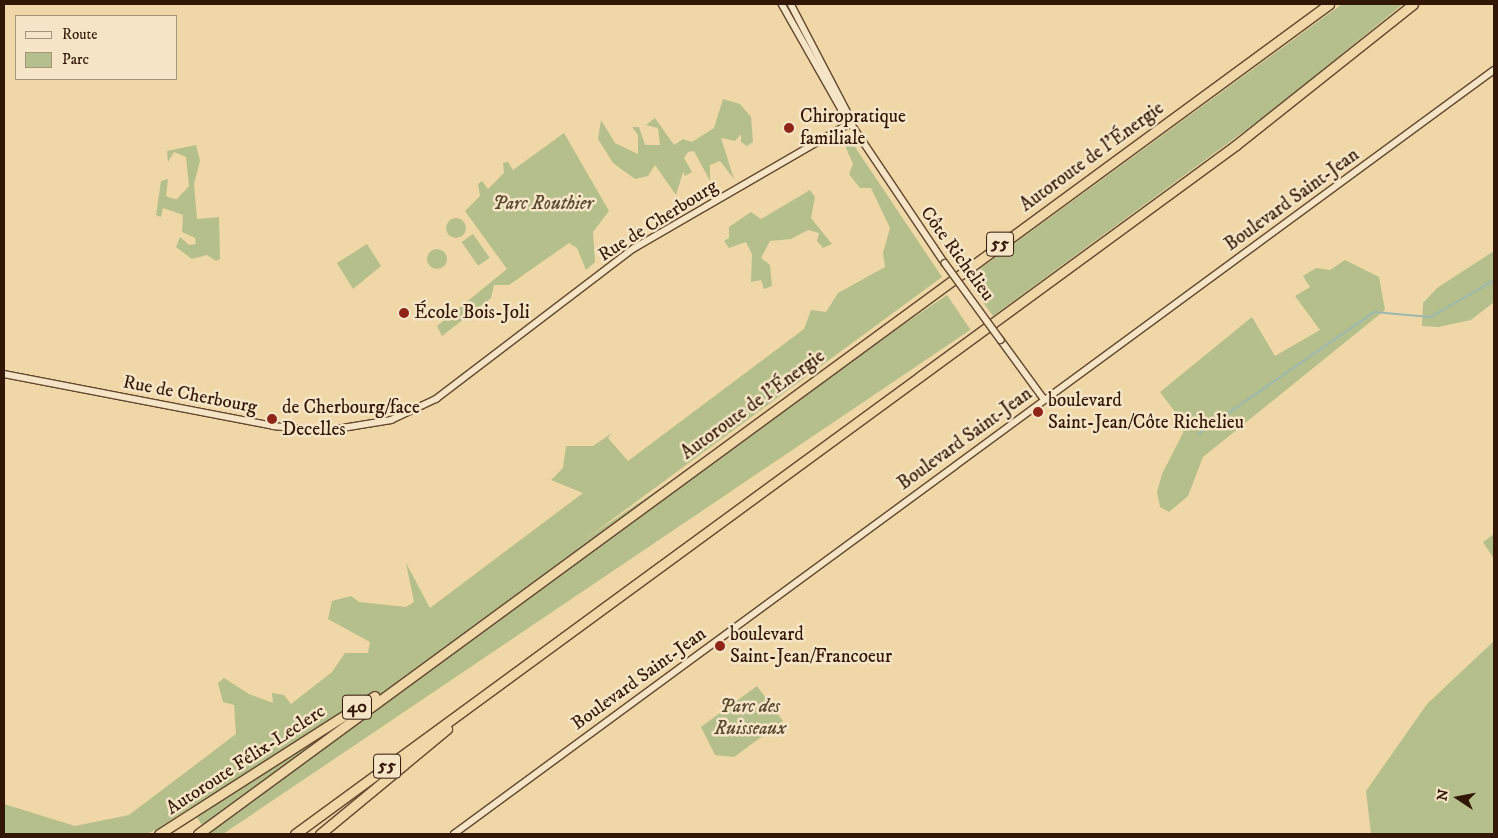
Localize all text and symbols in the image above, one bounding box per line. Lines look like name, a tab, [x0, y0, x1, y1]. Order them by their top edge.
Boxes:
legend	[15, 15, 178, 80]
text: Route	[62, 25, 97, 44]
text: Parc	[62, 50, 89, 69]
street label: Autoroute de l'Énergie	[1016, 97, 1168, 217]
place label: Chiropratique familiale	[800, 106, 906, 150]
marker: Chiropratique familiale	[782, 121, 796, 135]
street label: Boulevard Saint-Jean	[1220, 144, 1364, 256]
street label: Rue de Cherbourg	[594, 175, 722, 267]
park label: Parc Routhier	[493, 193, 593, 215]
street label: Côte Richelieu	[915, 202, 999, 306]
road number: 55	[985, 228, 1015, 260]
place label: École Bois-Joli	[414, 302, 530, 324]
marker: École Bois-Joli	[398, 307, 410, 319]
street label: Autoroute de l'Énergie	[677, 345, 829, 465]
street label: Rue de Cherbourg	[121, 371, 259, 419]
street label: Boulevard Saint-Jean	[893, 383, 1037, 495]
place label: boulevard Saint-Jean/Côte Richelieu	[1048, 390, 1244, 434]
place label: de Cherbourg/face Decelles	[282, 397, 420, 441]
marker: boulevard Saint-Jean/Côte Richelieu	[1032, 406, 1044, 418]
marker: de Cherbourg/face Decelles	[266, 413, 278, 425]
street label: Boulevard Saint-Jean	[567, 623, 711, 735]
place label: boulevard Saint-Jean/Francoeur	[730, 624, 892, 668]
marker: boulevard Saint-Jean/Francoeur	[714, 640, 726, 652]
road number: 40	[341, 692, 373, 722]
park label: Parc des Ruisseaux	[714, 696, 786, 740]
street label: Autoroute Félix-Leclerc	[162, 700, 330, 820]
road number: 55	[372, 750, 402, 781]
north arrow	[1433, 773, 1483, 823]
text: N	[1433, 788, 1453, 802]

